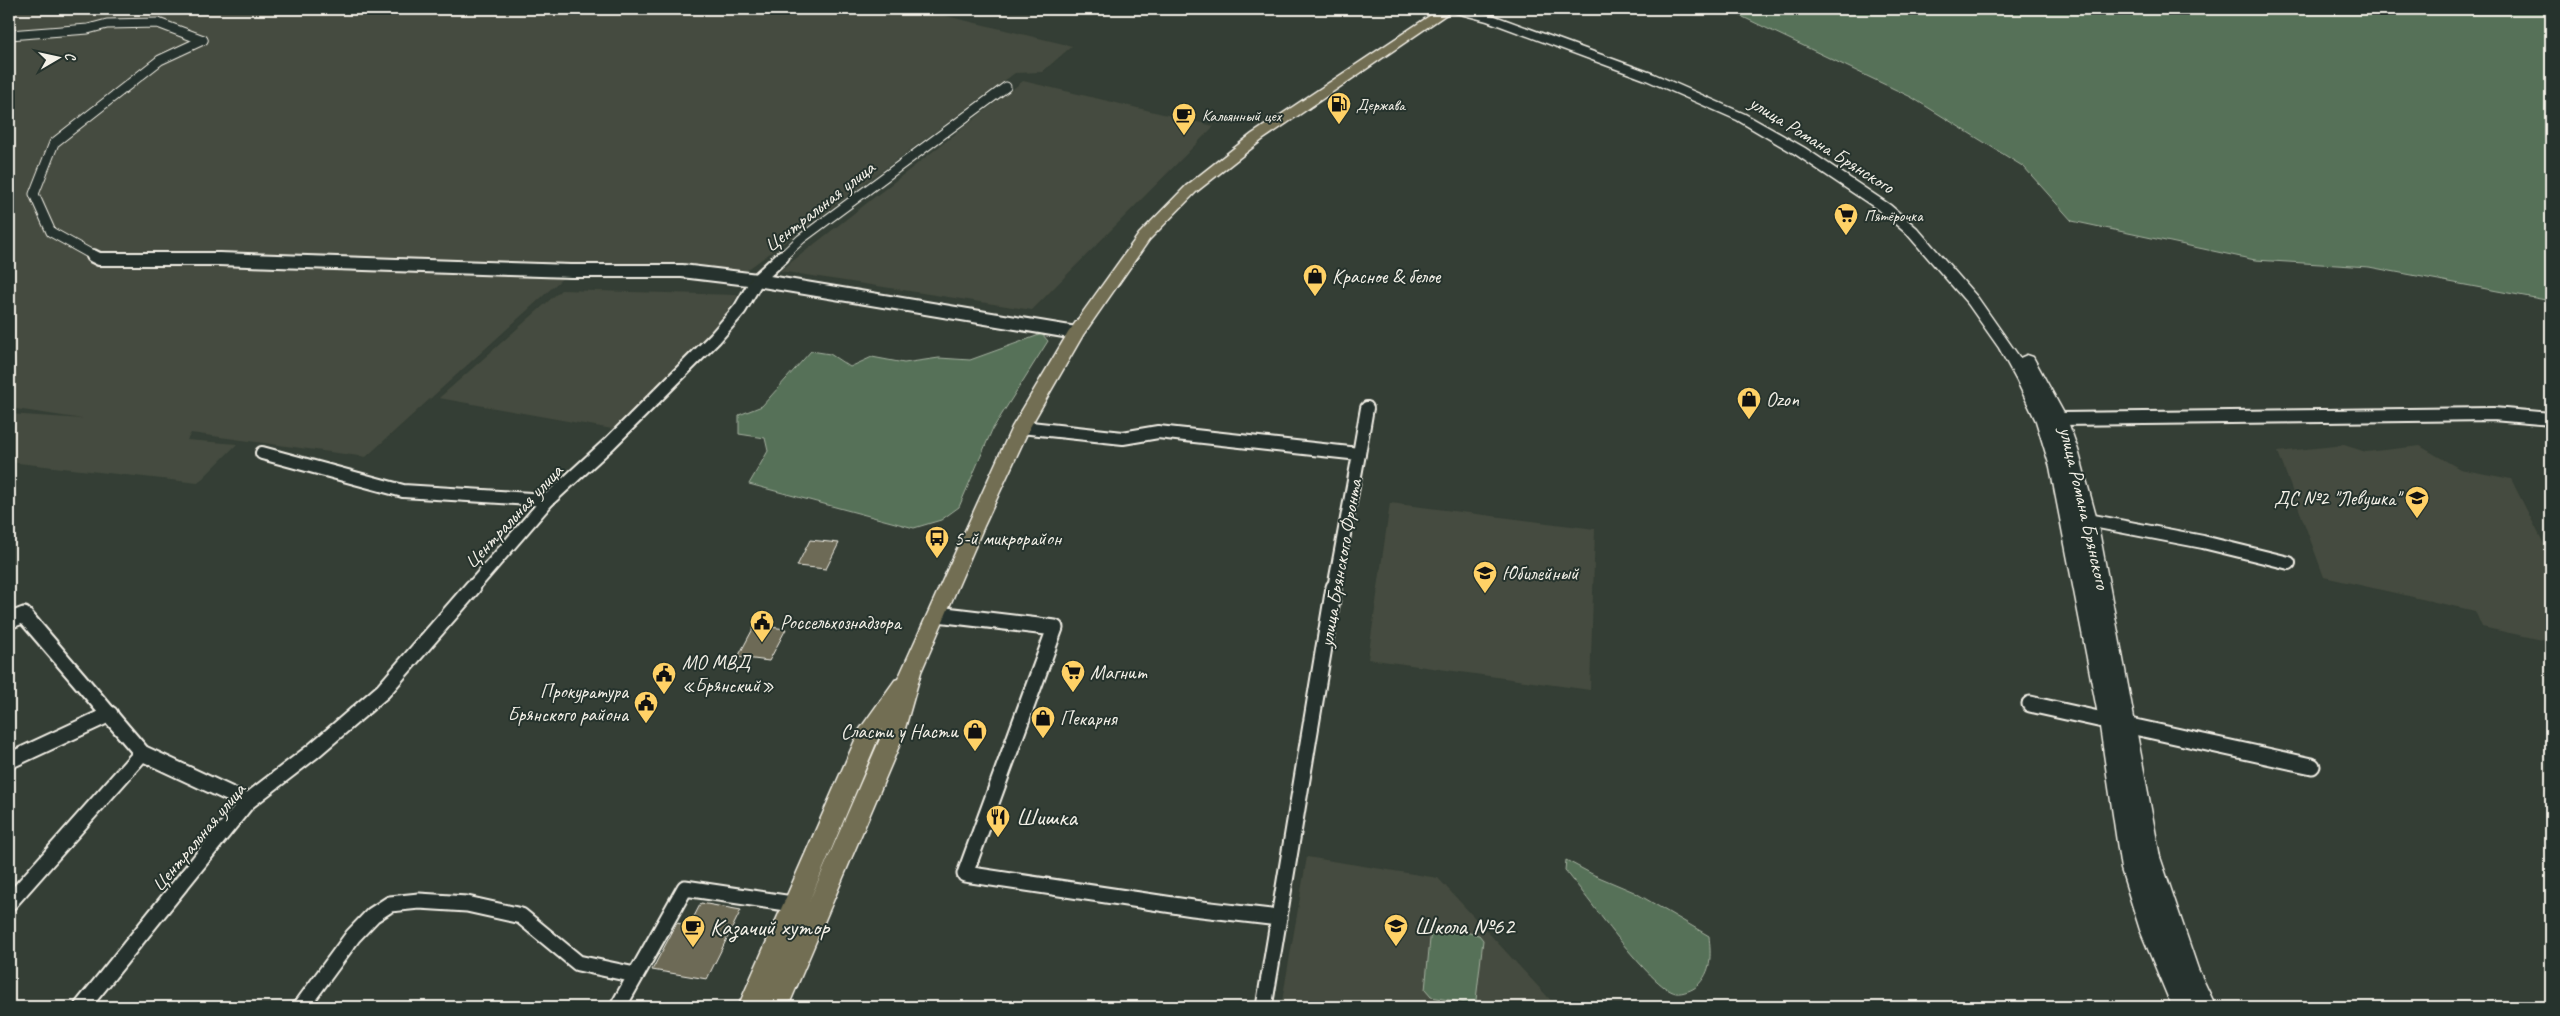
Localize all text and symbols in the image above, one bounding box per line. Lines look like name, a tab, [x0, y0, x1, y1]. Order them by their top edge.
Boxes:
north arrow	[32, 32, 82, 82]
text: С	[61, 51, 80, 63]
street label: улица Романа Брянского	[1744, 89, 1900, 199]
fuel station icon: Держава	[1326, 91, 1352, 125]
place label: Держава	[1356, 95, 1406, 115]
cafe icon: Кальянный цех	[1171, 102, 1197, 136]
place label: Кальянный цех	[1202, 106, 1283, 126]
street label: Центральная улица	[759, 155, 881, 257]
supermarket icon: Пятёрочка	[1833, 202, 1859, 236]
place label: Пятёрочка	[1864, 206, 1924, 226]
shop icon: Красное & белое	[1302, 263, 1328, 297]
place label: Красное & белое	[1332, 264, 1442, 289]
shop icon: Ozon	[1736, 386, 1762, 420]
place label: Ozon	[1766, 387, 1800, 412]
street label: улица Романа Брянского	[2053, 423, 2116, 593]
street label: Центральная улица	[459, 458, 569, 574]
street label: улица Брянского Фронта	[1313, 475, 1368, 650]
school or university icon: ДС №2 "Левушка"	[2404, 485, 2430, 519]
place label: ДС №2 "Левушка"	[2274, 486, 2404, 511]
bus stop icon: 5-й микрорайон	[924, 525, 950, 559]
place label: 5-й микрорайон	[954, 526, 1063, 551]
school or university icon: Юбилейный	[1472, 560, 1498, 594]
place label: Юбилейный	[1502, 561, 1580, 586]
public building icon: Россельхознадзора	[749, 609, 775, 643]
place label: Россельхознадзора	[780, 610, 903, 635]
place label: МО МВД «Брянский»	[682, 650, 774, 698]
supermarket icon: Магнит	[1060, 659, 1086, 693]
place label: Магнит	[1090, 660, 1148, 685]
public building icon: МО МВД «Брянский»	[651, 661, 677, 695]
place label: Прокуратура Брянского района	[508, 679, 630, 727]
public building icon: Прокуратура Брянского района	[633, 690, 659, 724]
shop icon: Пекарня	[1030, 705, 1056, 739]
place label: Пекарня	[1060, 706, 1119, 731]
shop icon: Сласти у Насти	[962, 718, 988, 752]
place label: Сласти у Насти	[841, 719, 959, 744]
street label: Центральная улица	[146, 777, 252, 897]
place label: Шишка	[1016, 802, 1078, 832]
restaurant icon: Шишка	[985, 804, 1011, 838]
place label: Школа №62	[1414, 911, 1516, 941]
place label: Казачий хутор	[710, 912, 831, 943]
school or university icon: Школа №62	[1383, 913, 1409, 947]
cafe icon: Казачий хутор	[680, 914, 706, 948]

